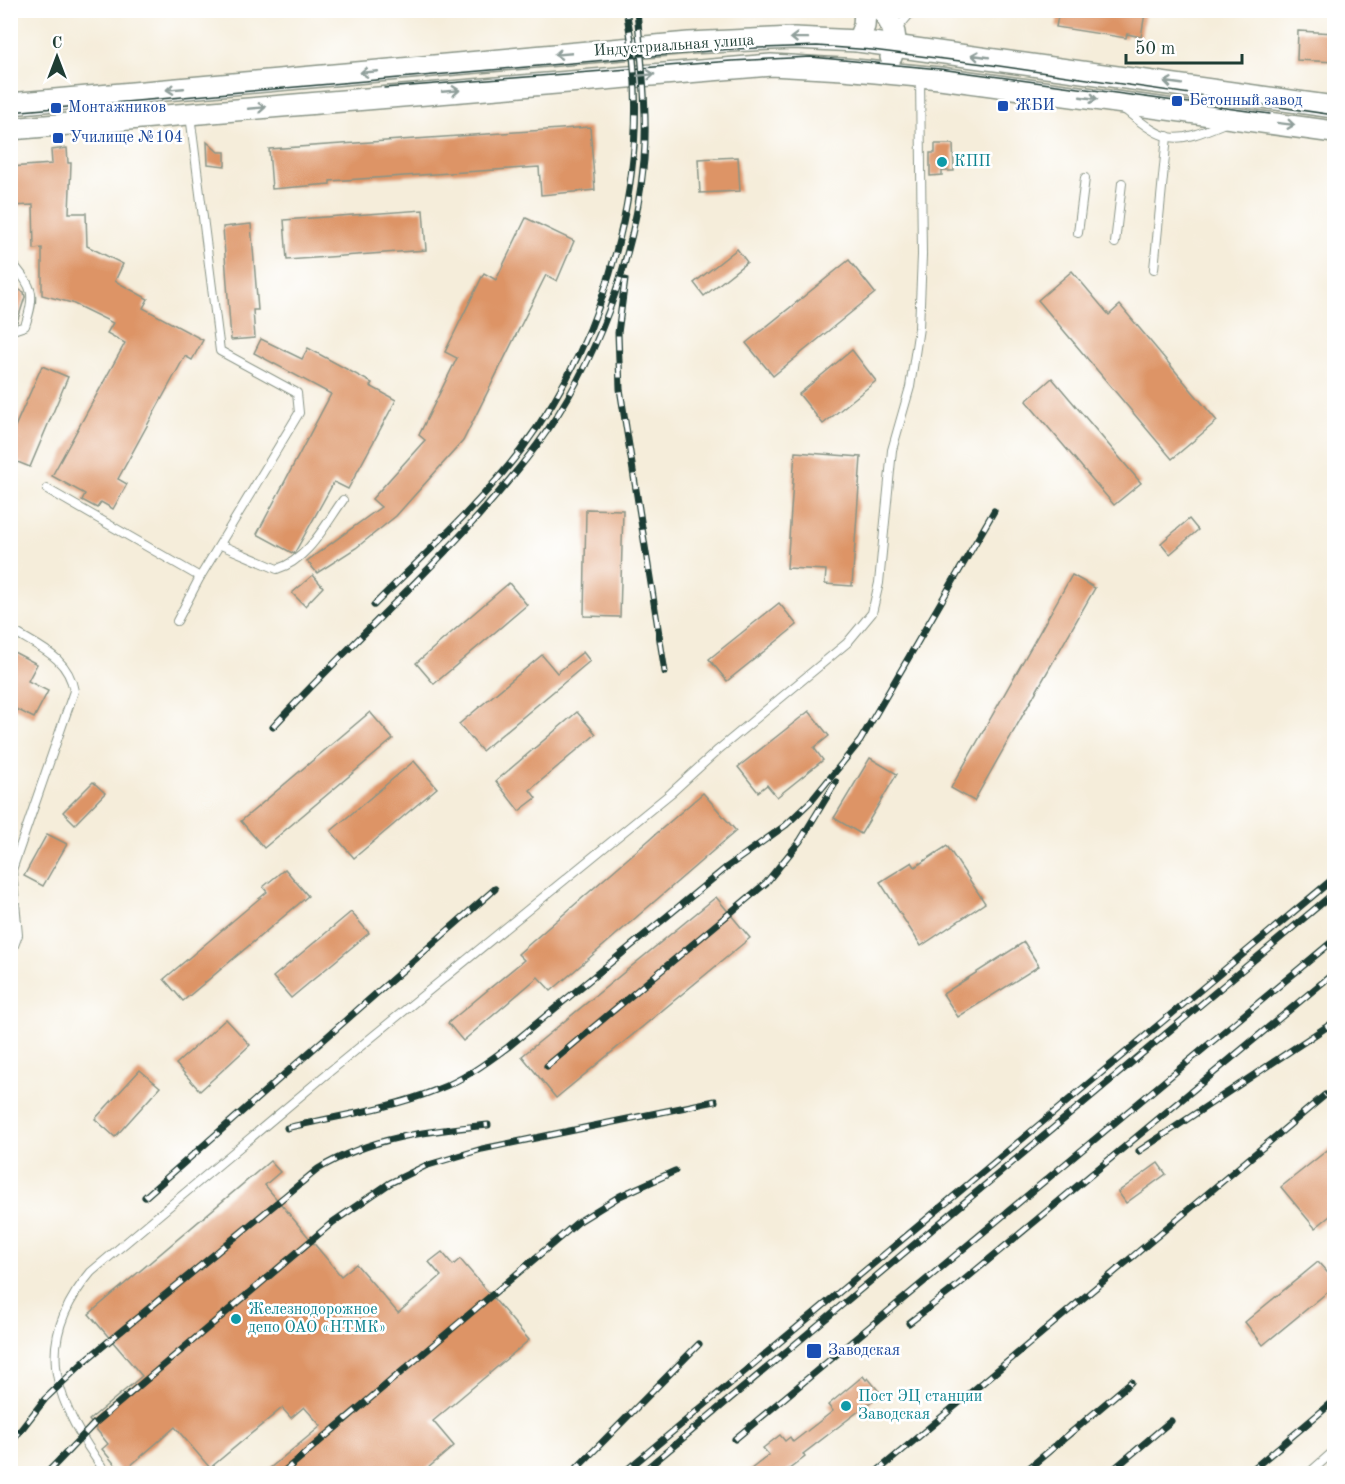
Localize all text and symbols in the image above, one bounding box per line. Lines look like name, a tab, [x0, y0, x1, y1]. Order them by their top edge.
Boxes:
north arrow	[27, 27, 87, 87]
scale bar	[1126, 27, 1242, 65]
street label: Индустриальная улица	[593, 32, 755, 60]
one-way arrow	[790, 32, 810, 44]
text: С	[52, 36, 62, 52]
text: 50 m	[1135, 40, 1175, 58]
one-way arrow	[554, 49, 574, 60]
one-way arrow	[970, 50, 990, 61]
one-way arrow	[359, 67, 379, 78]
one-way arrow	[635, 69, 655, 80]
one-way arrow	[1163, 77, 1183, 88]
one-way arrow	[165, 84, 185, 95]
one-way arrow	[441, 85, 461, 96]
one-way arrow	[1079, 93, 1098, 104]
place label: Бетонный завод	[1189, 93, 1302, 109]
marker: Бетонный завод	[1170, 94, 1184, 108]
place label: ЖБИ	[1015, 98, 1055, 114]
marker: ЖБИ	[996, 99, 1010, 113]
place label: Монтажников	[68, 100, 166, 116]
marker: Монтажников	[49, 101, 63, 115]
one-way arrow	[247, 102, 267, 113]
one-way arrow	[1276, 119, 1296, 130]
place label: Училище №104	[70, 130, 183, 146]
marker: Училище №104	[51, 131, 65, 145]
place label: КПП	[954, 154, 991, 170]
marker: КПП	[935, 155, 949, 169]
place label: Железнодорожное депо ОАО «НТМК»	[248, 1302, 386, 1336]
marker: Железнодорожное депо ОАО «НТМК»	[229, 1312, 243, 1326]
marker: Заводская	[805, 1342, 823, 1360]
place label: Заводская	[828, 1343, 900, 1359]
place label: Пост ЭЦ станции Заводская	[858, 1389, 982, 1423]
marker: Пост ЭЦ станции Заводская	[839, 1399, 853, 1413]

